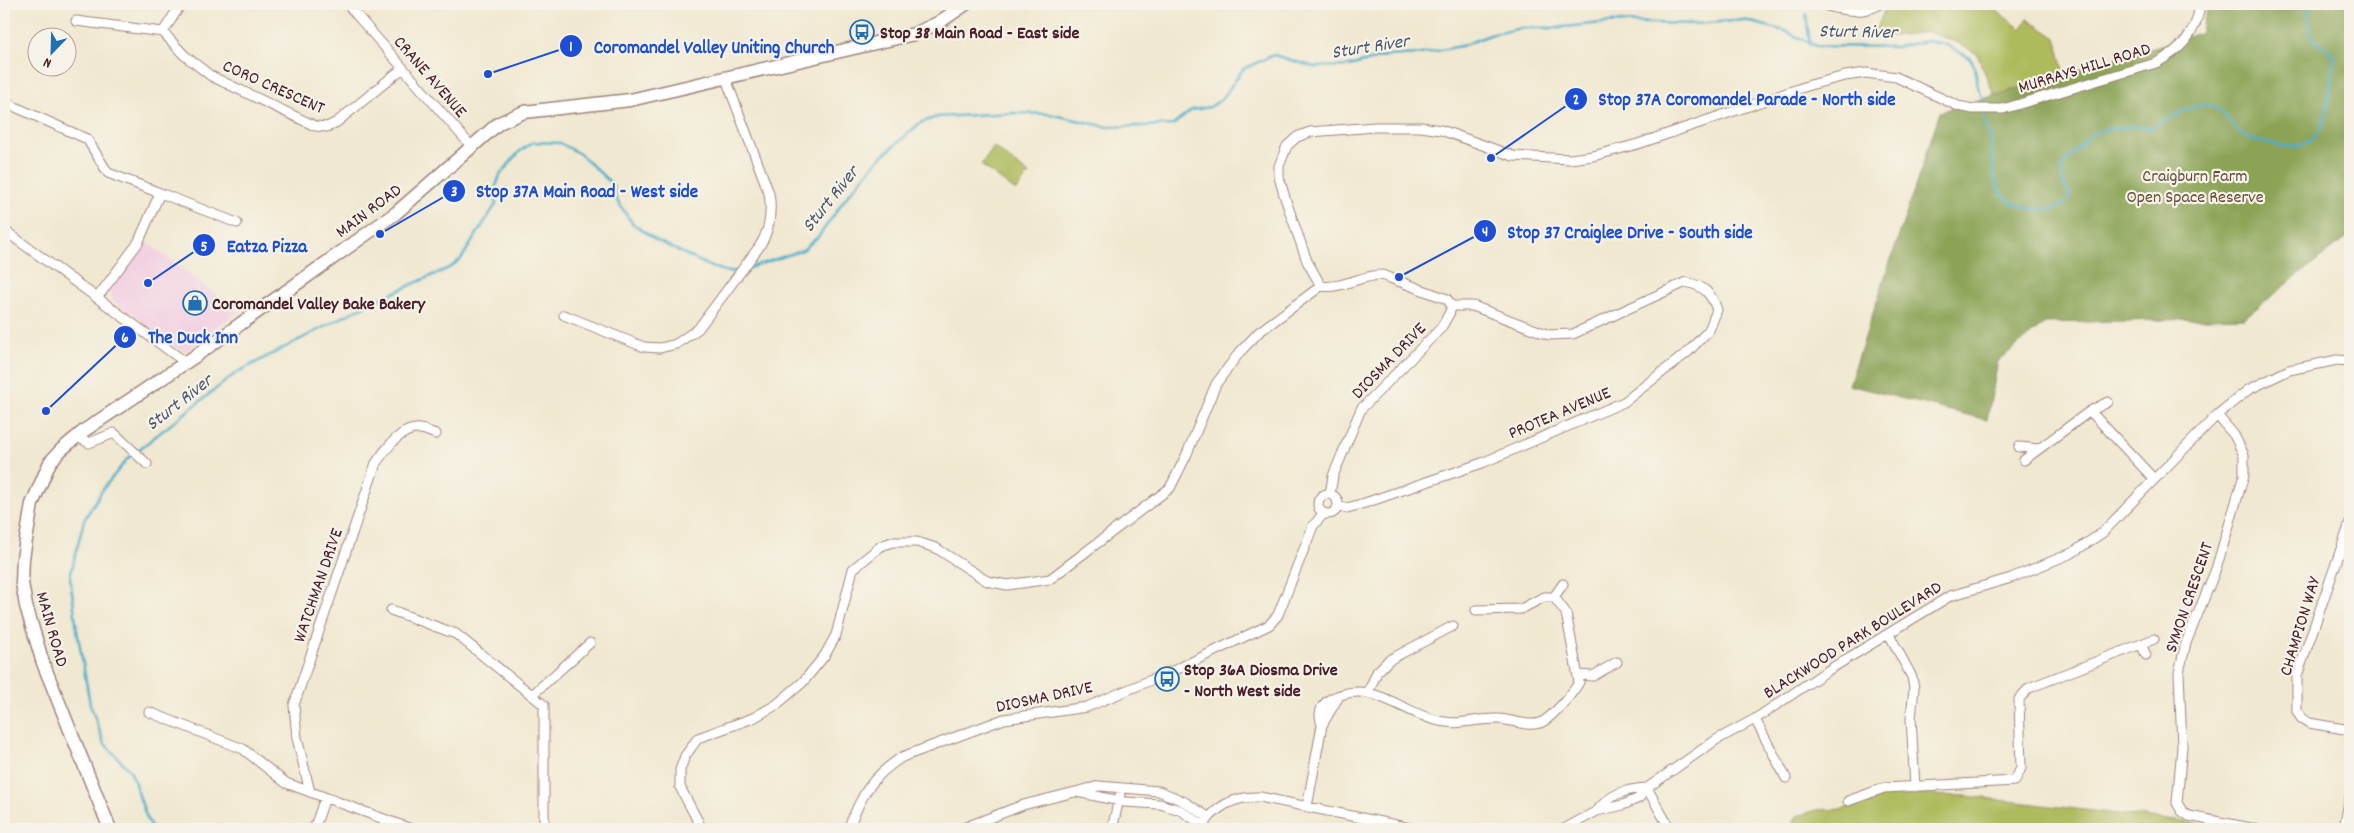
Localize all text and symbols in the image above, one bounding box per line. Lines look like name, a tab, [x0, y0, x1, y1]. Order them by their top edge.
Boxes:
bus stop icon: Stop 38 Main Road - East side	[849, 19, 875, 45]
water label: Sturt River	[1819, 19, 1899, 48]
place label: Stop 38 Main Road - East side	[880, 22, 1079, 47]
north arrow	[28, 28, 78, 78]
callout: Coromandel Valley Uniting Church	[558, 29, 844, 63]
water label: Sturt River	[1330, 29, 1413, 68]
street label: CRANE AVENUE	[387, 31, 472, 124]
text: Coromandel Valley Uniting Church	[594, 36, 835, 63]
text: 1	[569, 37, 573, 59]
street label: MURRAYS HILL ROAD	[2016, 37, 2154, 101]
text: N	[41, 52, 55, 73]
street label: CORO CRESCENT	[218, 55, 328, 122]
callout: Stop 37A Coromandel Parade - North side	[1563, 82, 1905, 116]
text: Stop 37A Coromandel Parade - North side	[1598, 88, 1896, 115]
text: 2	[1573, 90, 1579, 112]
water label: Sturt River	[797, 160, 868, 239]
park label: Craigburn Farm Open Space Reserve	[2126, 165, 2264, 211]
callout: Stop 37A Main Road - West side	[441, 174, 708, 208]
street label: MAIN ROAD	[331, 179, 408, 245]
text: Stop 37A Main Road - West side	[476, 180, 698, 207]
text: 3	[451, 182, 458, 204]
callout: Stop 37 Craiglee Drive - South side	[1472, 214, 1763, 248]
text: Stop 37 Craiglee Drive - South side	[1507, 221, 1753, 248]
text: 4	[1482, 222, 1488, 244]
callout: Eatza Pizza	[192, 228, 317, 262]
text: Eatza Pizza	[227, 235, 308, 262]
text: 5	[201, 237, 208, 259]
shop icon: Coromandel Valley Bake Bakery	[182, 290, 208, 316]
place label: Coromandel Valley Bake Bakery	[212, 293, 426, 318]
street label: DIOSMA DRIVE	[1347, 318, 1433, 406]
callout: The Duck Inn	[113, 320, 248, 354]
text: The Duck Inn	[148, 326, 238, 353]
text: 6	[121, 328, 129, 350]
water label: Sturt River	[141, 368, 221, 438]
street label: PROTEA AVENUE	[1505, 382, 1615, 447]
street label: WATCHMAN DRIVE	[288, 525, 351, 646]
street label: SYMON CRESCENT	[2160, 539, 2221, 656]
street label: CHAMPION WAY	[2274, 573, 2329, 679]
street label: BLACKWOOD PARK BOULEVARD	[1759, 576, 1947, 706]
street label: MAIN ROAD	[28, 589, 73, 670]
place label: Stop 36A Diosma Drive - North West side	[1184, 659, 1338, 705]
bus stop icon: Stop 36A Diosma Drive - North West side	[1154, 666, 1180, 692]
street label: DIOSMA DRIVE	[994, 676, 1095, 721]

